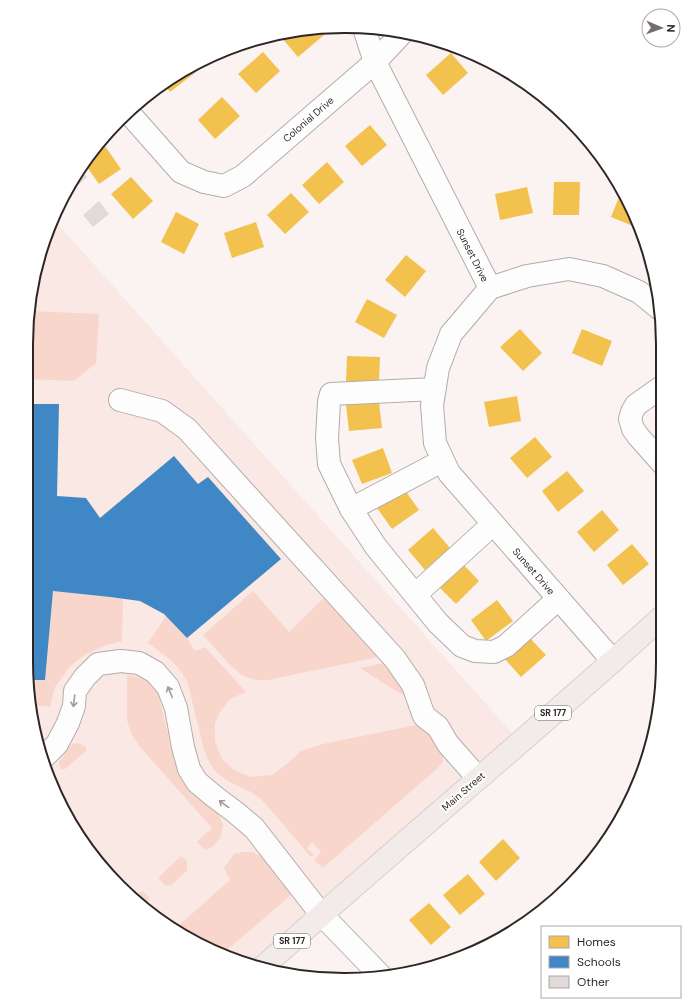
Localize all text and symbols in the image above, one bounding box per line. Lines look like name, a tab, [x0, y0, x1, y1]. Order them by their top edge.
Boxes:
north arrow	[641, 8, 681, 48]
text: N	[664, 24, 678, 33]
street label: Colonial Drive	[280, 93, 337, 145]
street label: Sunset Drive	[454, 226, 492, 284]
street label: Sunset Drive	[510, 545, 558, 598]
one-way arrow	[165, 686, 173, 698]
one-way arrow	[70, 694, 78, 707]
road number: SR 177	[535, 706, 571, 720]
street label: Main Street	[439, 769, 488, 814]
one-way arrow	[219, 800, 230, 808]
legend	[541, 926, 681, 998]
road number: SR 177	[274, 934, 310, 948]
text: Homes	[577, 934, 616, 950]
text: Schools	[577, 954, 621, 970]
text: Other	[577, 974, 610, 990]

